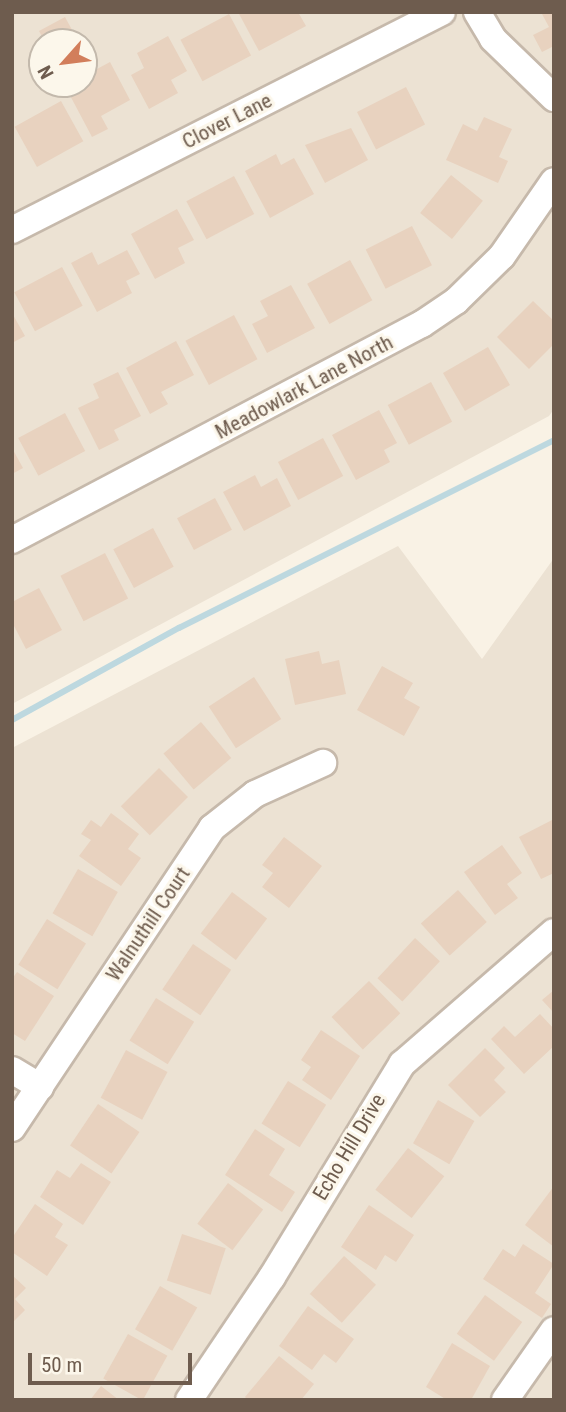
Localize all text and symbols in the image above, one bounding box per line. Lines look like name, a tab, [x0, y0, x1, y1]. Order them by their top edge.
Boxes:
north arrow	[28, 28, 98, 98]
text: N	[33, 62, 59, 83]
street label: Clover Lane	[178, 88, 276, 154]
street label: Meadowlark Lane North	[211, 329, 397, 445]
street label: Walnuthill Court	[101, 862, 195, 986]
street label: Echo Hill Drive	[307, 1089, 391, 1205]
scale bar	[32, 1338, 196, 1382]
text: 50 m	[41, 1353, 82, 1377]

